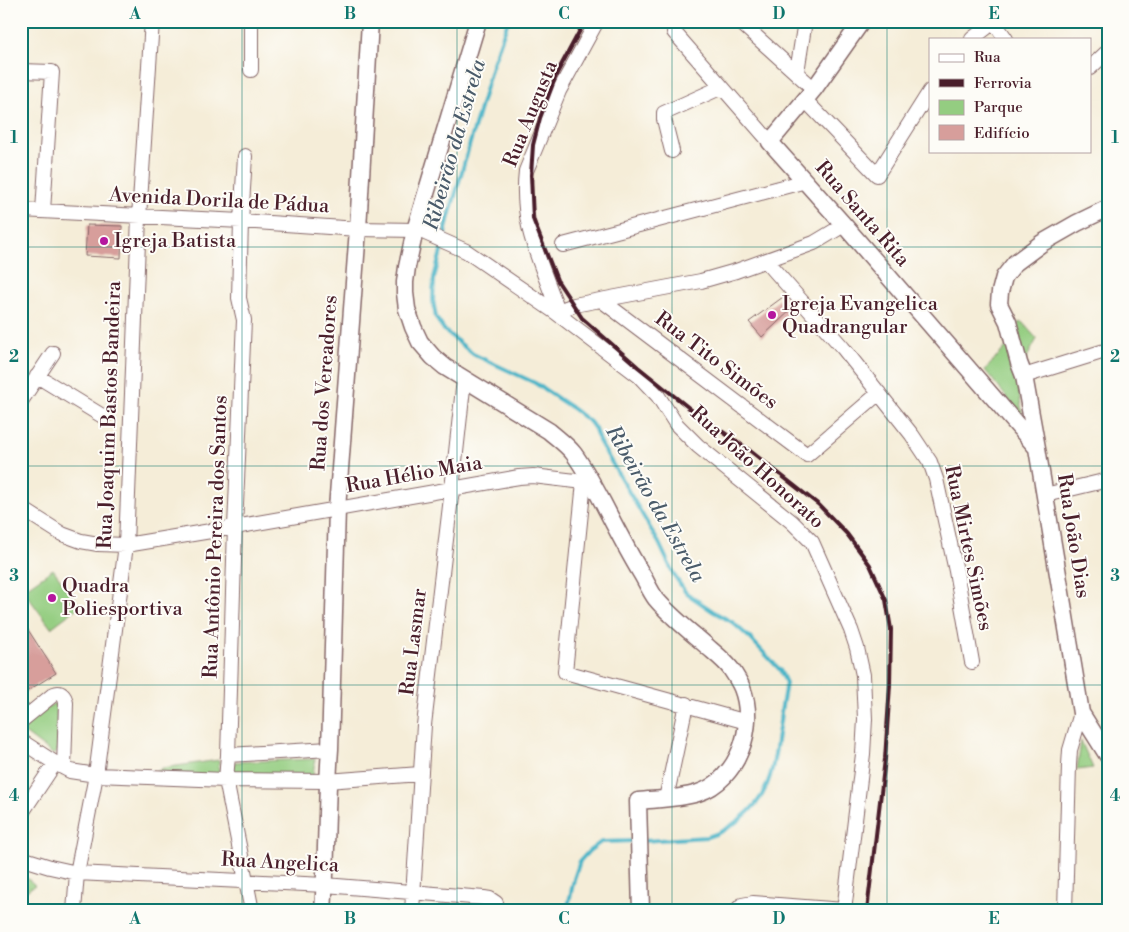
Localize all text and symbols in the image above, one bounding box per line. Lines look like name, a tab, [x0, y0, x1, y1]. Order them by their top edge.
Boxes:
text: A	[128, 4, 141, 24]
text: B	[344, 4, 356, 24]
text: C	[558, 4, 570, 24]
text: D	[773, 4, 786, 24]
text: E	[988, 4, 1000, 24]
legend	[929, 38, 1092, 152]
text: Rua	[974, 48, 1001, 67]
water label: Ribeirão da Estrela	[418, 56, 492, 234]
street label: Rua Augusta	[498, 56, 564, 171]
text: Ferrovia	[974, 74, 1032, 93]
text: Parque	[974, 98, 1023, 117]
text: Edifício	[974, 124, 1030, 143]
text: 1	[10, 128, 18, 148]
text: 1	[1111, 128, 1119, 148]
street label: Rua Santa Rita	[809, 156, 915, 273]
street label: Avenida Dorila de Pádua	[107, 183, 331, 219]
place label: Igreja Batista	[114, 229, 237, 254]
marker: Igreja Batista	[98, 235, 110, 247]
street label: Rua Joaquim Bastos Bandeira	[93, 280, 127, 549]
place label: Igreja Evangelica Quadrangular	[782, 292, 939, 340]
street label: Rua dos Vereadores	[306, 294, 344, 472]
street label: Rua Tito Simões	[650, 307, 782, 415]
marker: Igreja Evangelica Quadrangular	[766, 309, 778, 321]
text: 2	[9, 347, 19, 367]
text: 2	[1110, 347, 1120, 367]
street label: Rua Antônio Pereira dos Santos	[199, 395, 233, 679]
street label: Rua João Honorato	[685, 401, 829, 535]
water label: Ribeirão da Estrela	[599, 420, 711, 587]
street label: Rua Hélio Maia	[344, 451, 485, 499]
street label: Rua Mirtes Simões	[938, 463, 998, 633]
street label: Rua João Dias	[1051, 472, 1095, 600]
text: 3	[9, 566, 19, 586]
text: 3	[1110, 566, 1120, 586]
place label: Quadra Poliesportiva	[62, 574, 183, 622]
street label: Rua Lasmar	[395, 587, 433, 697]
marker: Quadra Poliesportiva	[46, 592, 58, 604]
text: 4	[9, 786, 20, 806]
text: 4	[1110, 786, 1121, 806]
street label: Rua Angelica	[220, 847, 340, 879]
text: A	[128, 909, 141, 929]
text: B	[344, 909, 356, 929]
text: C	[558, 909, 570, 929]
text: D	[773, 909, 786, 929]
text: E	[988, 909, 1000, 929]

